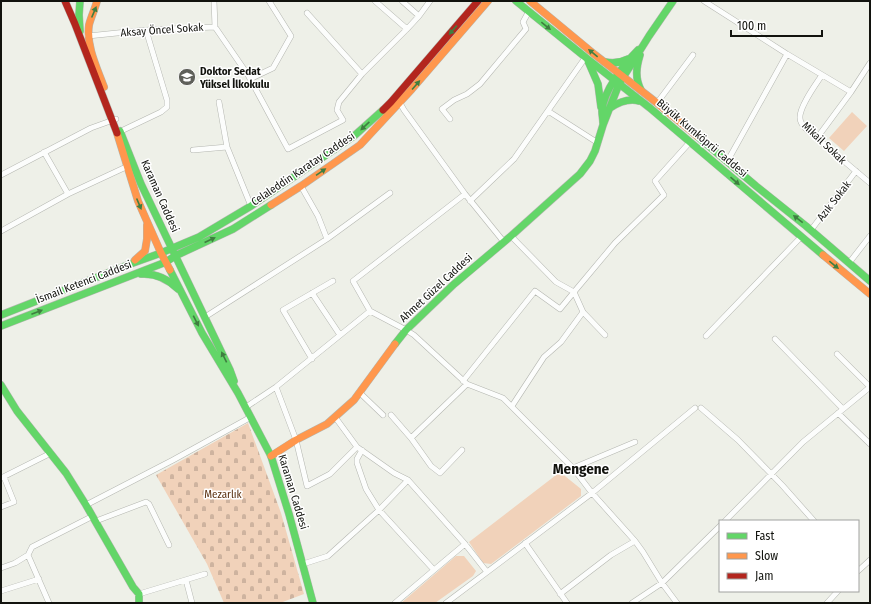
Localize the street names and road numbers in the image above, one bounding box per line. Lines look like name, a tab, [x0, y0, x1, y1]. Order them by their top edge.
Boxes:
street label: Aksay Öncel Sokak	[120, 21, 205, 39]
street label: Büyük Kumköprü Caddesi	[654, 96, 750, 180]
street label: Mikail Sokak	[799, 119, 850, 167]
street label: Celaleddin Karatay Caddesi	[249, 129, 357, 208]
street label: Karaman Caddesi	[138, 158, 182, 234]
street label: Azık Sokak	[814, 178, 854, 224]
street label: Ahmet Güzel Caddesi	[397, 251, 475, 325]
street label: İsmail Ketenci Caddesi	[34, 257, 134, 306]
street label: Karaman Caddesi	[275, 453, 311, 531]

